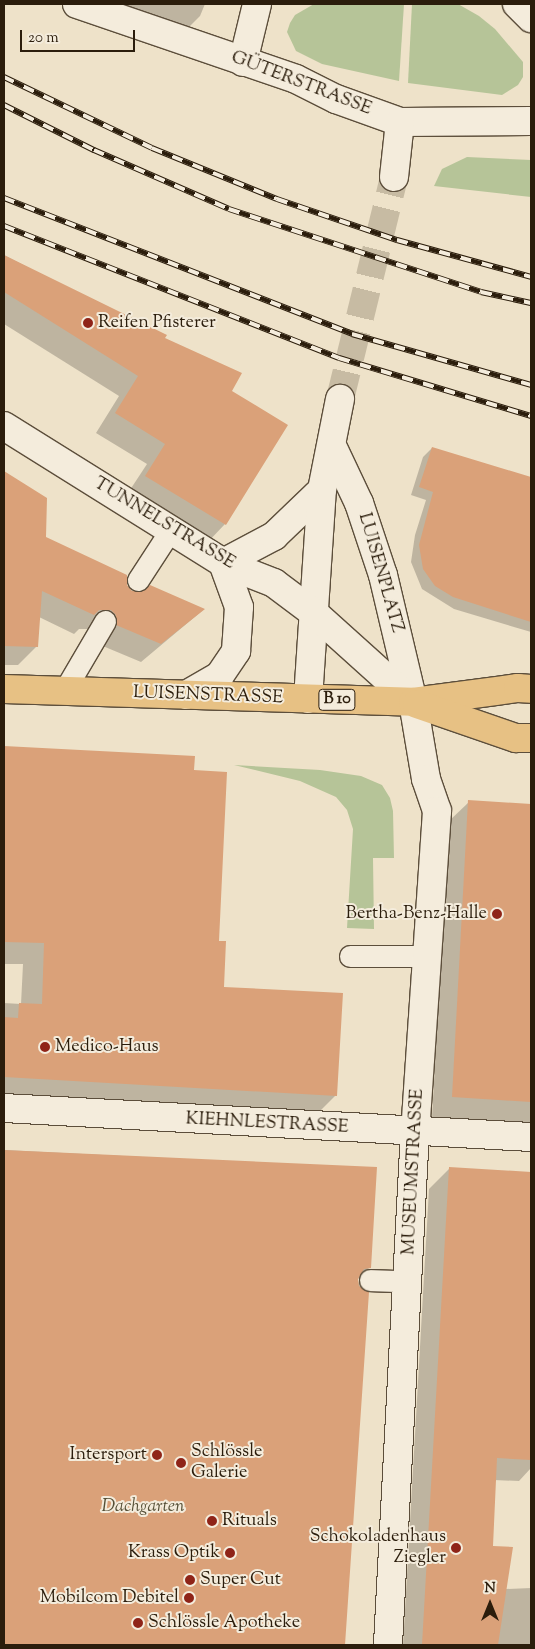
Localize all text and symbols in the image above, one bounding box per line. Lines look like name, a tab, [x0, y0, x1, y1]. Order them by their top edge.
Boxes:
scale bar	[22, 20, 138, 52]
text: 20 m	[28, 28, 59, 49]
street label: GÜTERSTRASSE	[228, 47, 374, 121]
place label: Reifen Pfisterer	[98, 312, 216, 334]
marker: Reifen Pfisterer	[82, 317, 94, 329]
street label: TUNNELSTRASSE	[90, 473, 238, 575]
street label: LUISENPLATZ	[353, 511, 407, 635]
street label: LUISENSTRASSE	[133, 683, 283, 709]
road number: B 10	[318, 686, 356, 714]
place label: Bertha-Benz-Halle	[346, 903, 487, 925]
marker: Bertha-Benz-Halle	[491, 908, 503, 920]
place label: Medico-Haus	[55, 1036, 159, 1058]
marker: Medico-Haus	[39, 1041, 51, 1053]
street label: MUSEUMSTRASSE	[399, 1088, 429, 1256]
street label: KIEHNLESTRASSE	[185, 1109, 349, 1139]
place label: Schlössle Galerie	[191, 1442, 262, 1485]
place label: Intersport	[70, 1444, 147, 1466]
marker: Intersport	[151, 1449, 163, 1461]
marker: Schlössle Galerie	[175, 1457, 187, 1469]
park label: Dachgarten	[102, 1496, 184, 1518]
place label: Rituals	[222, 1510, 277, 1532]
marker: Rituals	[206, 1515, 218, 1527]
place label: Schokoladenhaus Ziegler	[310, 1527, 446, 1570]
place label: Krass Optik	[128, 1542, 220, 1564]
marker: Schokoladenhaus Ziegler	[450, 1542, 462, 1554]
marker: Krass Optik	[224, 1547, 236, 1559]
place label: Super Cut	[200, 1569, 281, 1591]
marker: Super Cut	[184, 1574, 196, 1586]
north arrow	[465, 1579, 515, 1629]
text: N	[484, 1579, 496, 1599]
place label: Mobilcom Debitel	[40, 1587, 179, 1609]
marker: Mobilcom Debitel	[183, 1592, 195, 1604]
place label: Schlössle Apotheke	[148, 1612, 300, 1634]
marker: Schlössle Apotheke	[132, 1617, 144, 1629]

